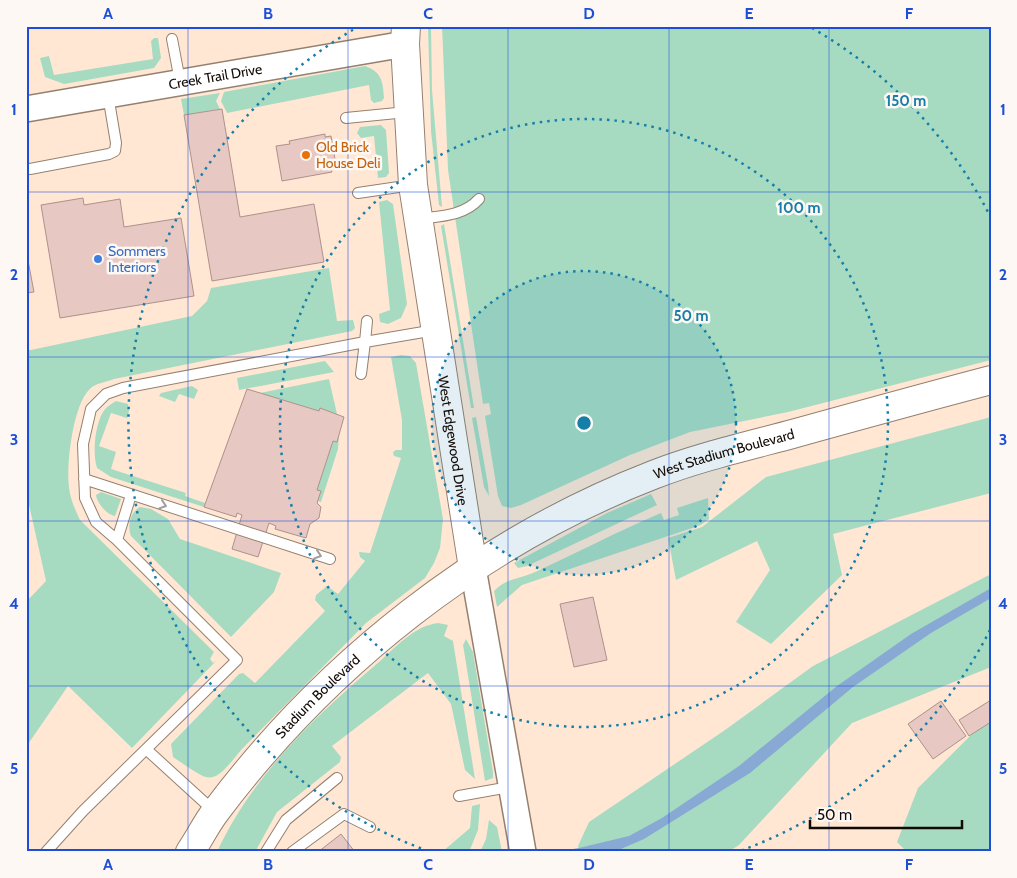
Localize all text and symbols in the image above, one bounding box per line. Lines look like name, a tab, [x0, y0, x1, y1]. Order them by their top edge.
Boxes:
text: A	[103, 4, 113, 23]
text: B	[263, 4, 273, 23]
text: C	[423, 4, 433, 23]
text: D	[583, 4, 595, 23]
text: E	[744, 4, 754, 23]
text: F	[905, 4, 914, 23]
street label: Creek Trail Drive	[167, 60, 263, 93]
text: 150 m	[886, 92, 926, 110]
text: 1	[11, 100, 17, 119]
text: 1	[1000, 100, 1006, 119]
place label: Old Brick House Deli	[316, 138, 380, 172]
marker: Old Brick House Deli	[300, 149, 312, 161]
text: 100 m	[777, 199, 821, 217]
place label: Sommers Interiors	[108, 242, 166, 276]
marker: Sommers Interiors	[92, 253, 104, 265]
text: 2	[10, 265, 18, 284]
text: 2	[999, 265, 1007, 284]
text: 50 m	[673, 307, 709, 325]
street label: West Edgewood Drive	[434, 375, 472, 507]
centre of rings	[575, 414, 593, 432]
street label: West Stadium Boulevard	[651, 425, 796, 483]
text: 3	[10, 430, 18, 449]
text: 3	[999, 430, 1007, 449]
one-way arrow	[159, 500, 167, 510]
one-way arrow	[313, 550, 322, 560]
text: 4	[9, 594, 19, 613]
text: 4	[998, 594, 1008, 613]
street label: Stadium Boulevard	[271, 650, 364, 742]
text: 5	[10, 759, 18, 778]
text: 5	[999, 759, 1007, 778]
scale bar	[810, 798, 962, 830]
text: 50 m	[817, 806, 852, 824]
text: A	[103, 855, 113, 874]
text: B	[263, 855, 273, 874]
text: C	[423, 855, 433, 874]
text: D	[583, 855, 595, 874]
text: E	[744, 855, 754, 874]
text: F	[905, 855, 914, 874]

